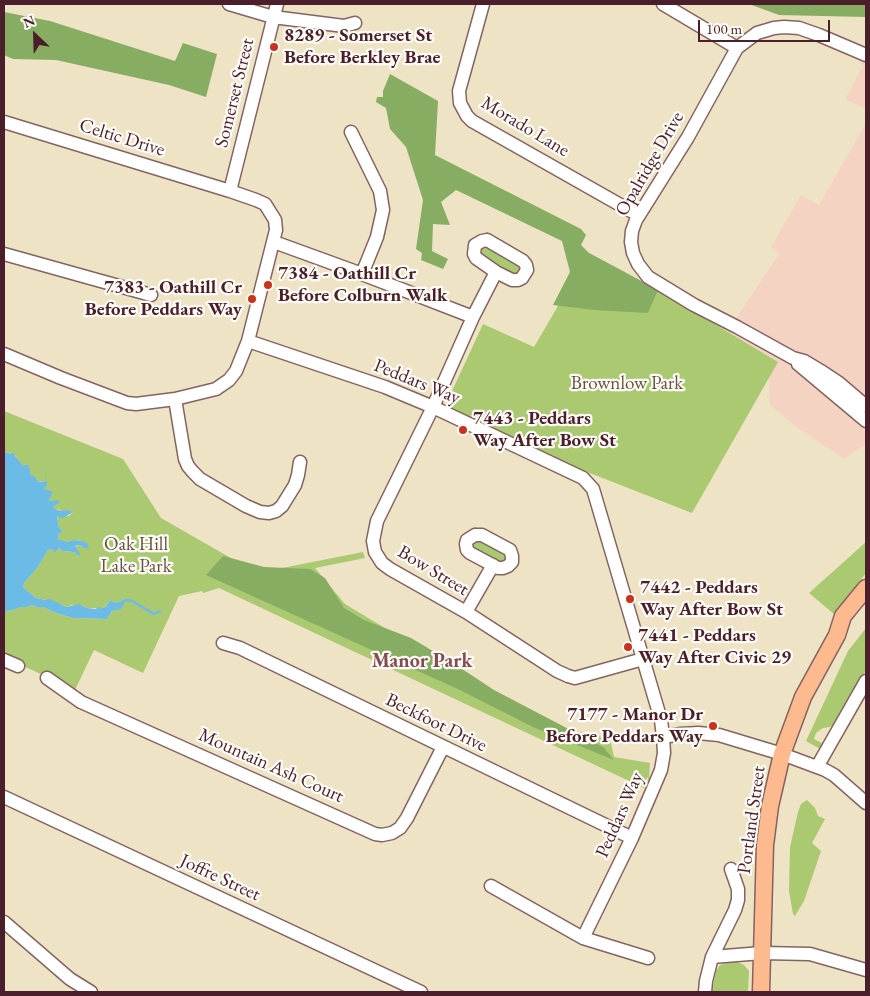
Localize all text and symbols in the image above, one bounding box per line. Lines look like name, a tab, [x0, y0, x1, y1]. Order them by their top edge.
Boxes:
north arrow	[10, 10, 60, 60]
scale bar	[700, 10, 832, 42]
text: N	[20, 11, 38, 32]
text: 100 m	[706, 19, 742, 38]
place label: 8289 - Somerset St Before Berkley Brae	[284, 25, 441, 69]
street label: Somerset Street	[210, 36, 260, 150]
marker: 8289 - Somerset St Before Berkley Brae	[268, 41, 280, 53]
street label: Morado Lane	[477, 92, 573, 162]
street label: Opalridge Drive	[611, 108, 689, 220]
street label: Celtic Drive	[76, 114, 168, 162]
place label: 7384 - Oathill Cr Before Colburn Walk	[278, 263, 447, 307]
place label: 7383 - Oathill Cr Before Peddars Way	[85, 277, 242, 321]
marker: 7384 - Oathill Cr Before Colburn Walk	[262, 279, 274, 291]
marker: 7383 - Oathill Cr Before Peddars Way	[246, 293, 258, 305]
street label: Peddars Way	[371, 354, 463, 410]
park label: Brownlow Park	[571, 373, 683, 395]
place label: 7443 - Peddars Way After Bow St	[473, 408, 616, 452]
marker: 7443 - Peddars Way After Bow St	[457, 424, 469, 436]
park label: Oak Hill Lake Park	[100, 534, 172, 578]
street label: Bow Street	[393, 541, 473, 601]
place label: 7442 - Peddars Way After Bow St	[640, 577, 783, 621]
marker: 7442 - Peddars Way After Bow St	[624, 593, 636, 605]
place label: 7441 - Peddars Way After Civic 29	[638, 625, 791, 669]
marker: 7441 - Peddars Way After Civic 29	[622, 641, 634, 653]
district label: Manor Park	[372, 650, 472, 674]
street label: Beckfoot Drive	[382, 689, 490, 757]
place label: 7177 - Manor Dr Before Peddars Way	[546, 704, 703, 748]
marker: 7177 - Manor Dr Before Peddars Way	[707, 720, 719, 732]
street label: Mountain Ash Court	[195, 724, 347, 808]
street label: Portland Street	[733, 765, 771, 875]
street label: Peddars Way	[591, 769, 649, 861]
street label: Joffre Street	[176, 849, 264, 907]

